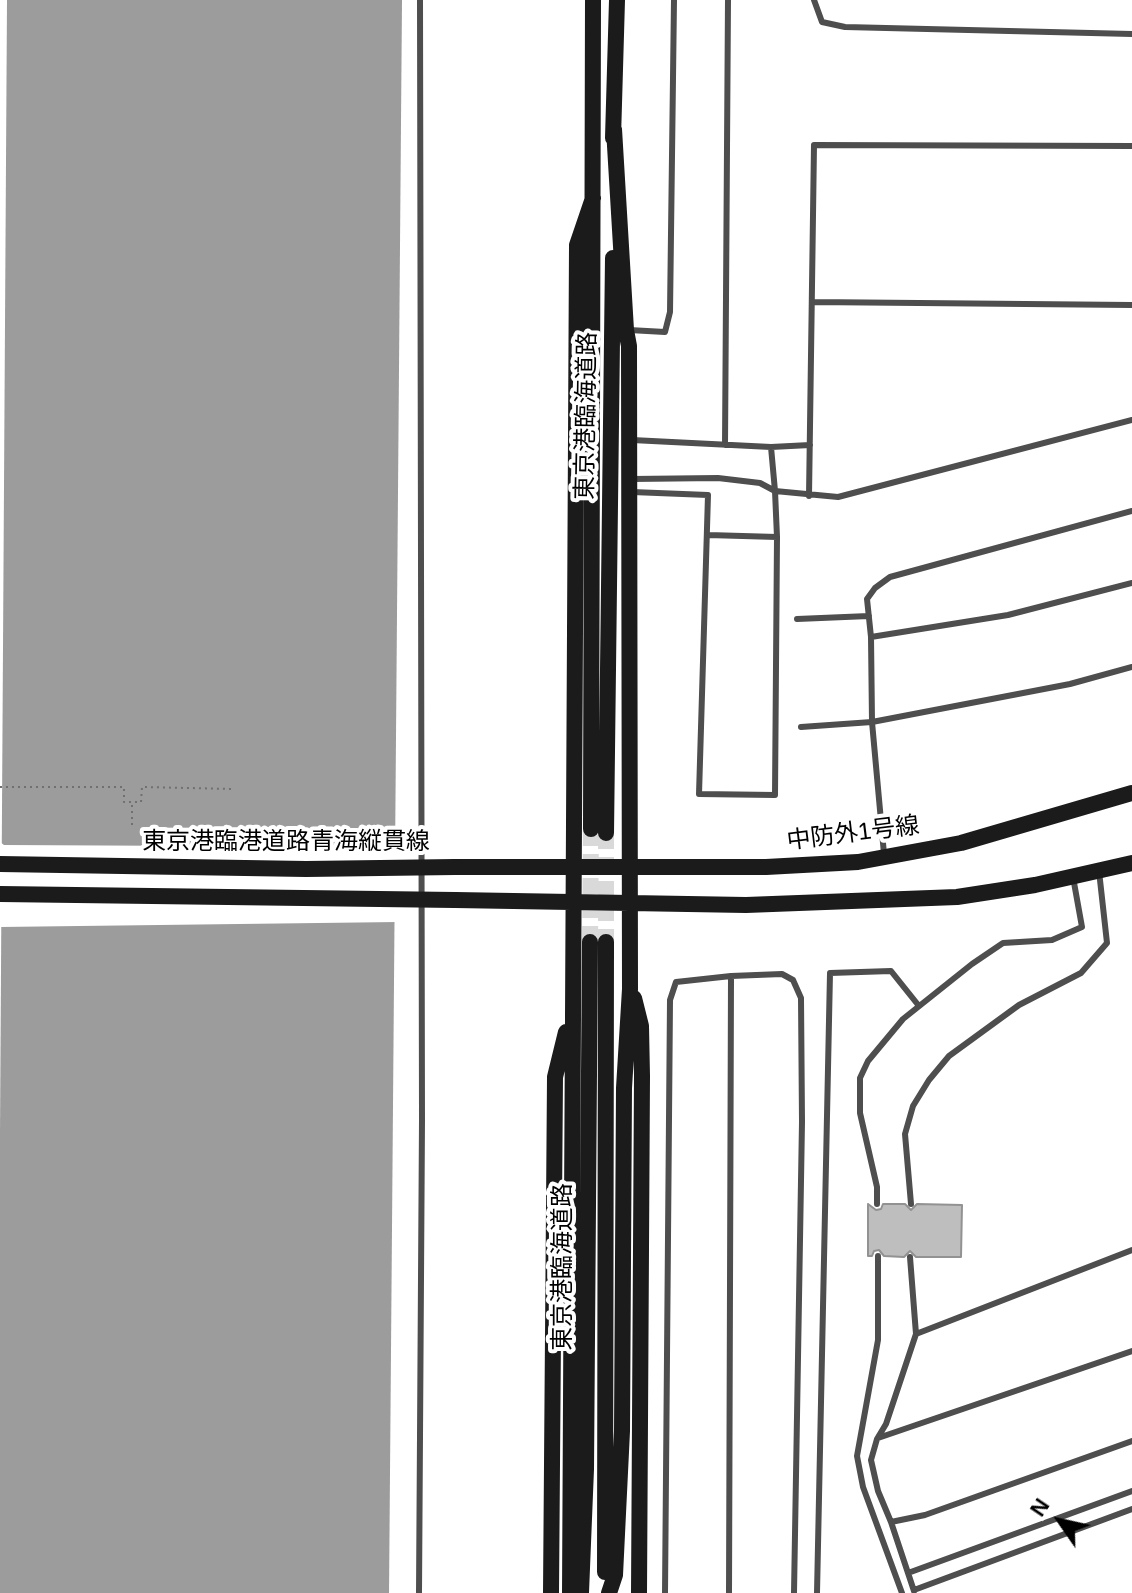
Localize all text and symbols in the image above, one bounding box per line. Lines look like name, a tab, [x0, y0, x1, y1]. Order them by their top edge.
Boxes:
street label: 東京港臨海道路	[571, 332, 603, 500]
street label: 中防外1号線	[785, 812, 921, 856]
street label: 東京港臨港道路青海縦貫線	[142, 828, 430, 856]
street label: 東京港臨海道路	[549, 1183, 577, 1351]
north arrow	[1020, 1481, 1100, 1561]
text: N	[1025, 1494, 1054, 1521]

